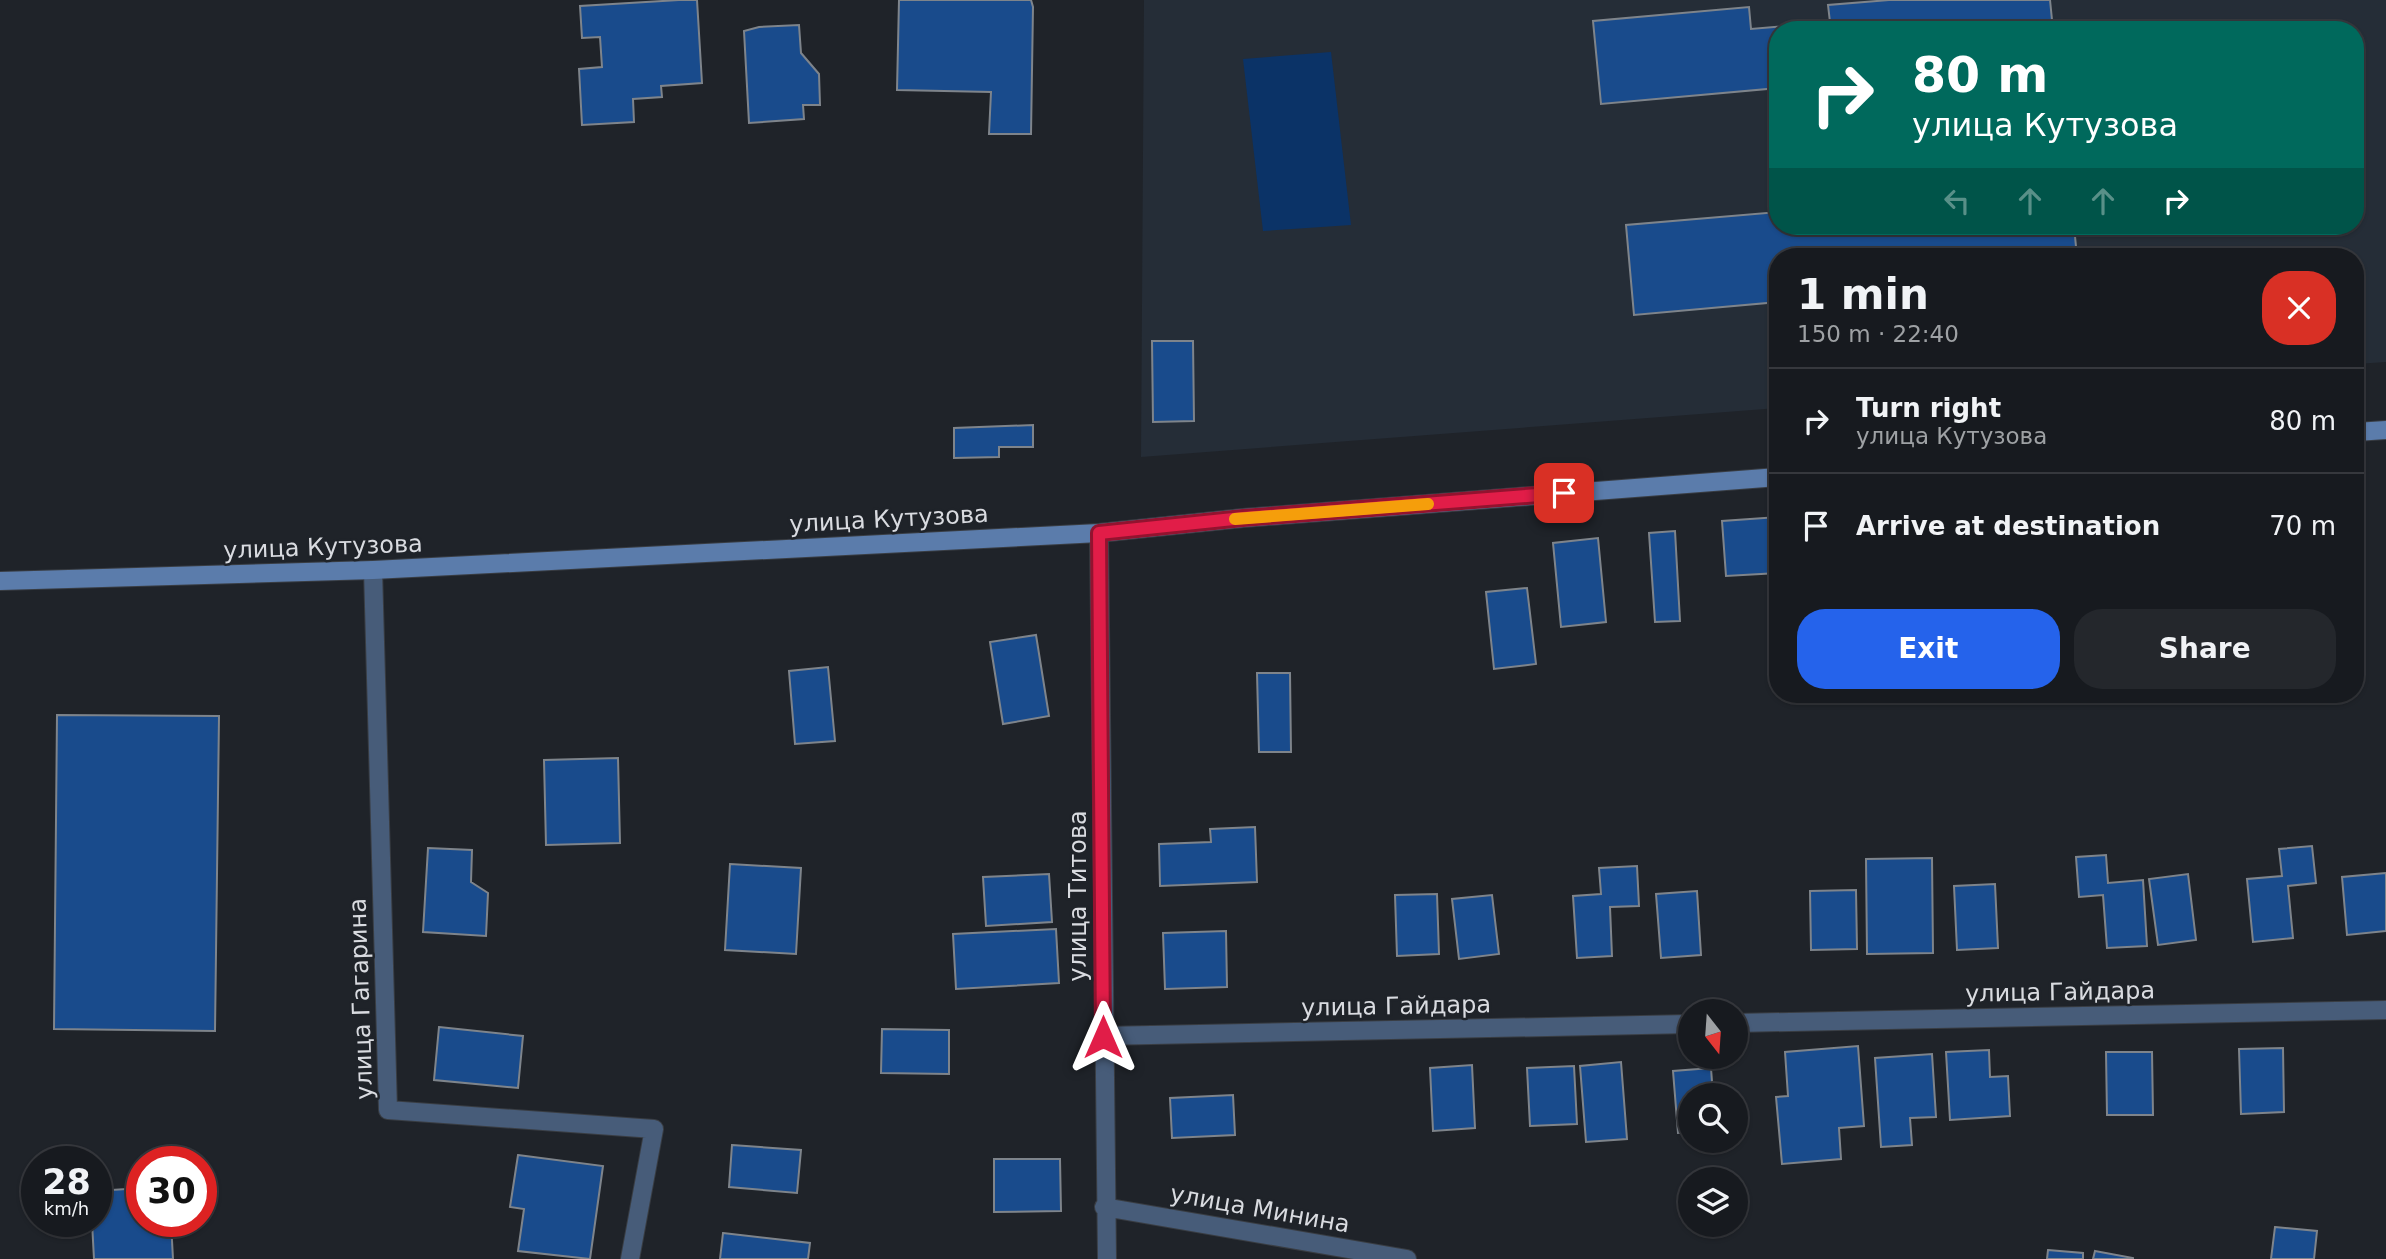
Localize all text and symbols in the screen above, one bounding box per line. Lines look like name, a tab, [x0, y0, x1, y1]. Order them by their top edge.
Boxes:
text: 80 m	[1912, 47, 2048, 104]
icon: right	[1797, 49, 1888, 140]
text: улица Кутузова	[1912, 106, 2178, 144]
icon: left	[1938, 182, 1976, 220]
icon: ahead	[2011, 182, 2049, 220]
icon: ahead	[2084, 182, 2122, 220]
icon: right	[2157, 182, 2195, 220]
text: 1 min	[1797, 270, 1929, 319]
button: close	[2262, 271, 2336, 345]
text: 150 m · 22:40	[1797, 321, 1959, 347]
text: Turn right	[1856, 393, 2001, 423]
icon: right	[1797, 402, 1835, 440]
text: 80 m	[2269, 406, 2336, 436]
text: улица Кутузова	[1856, 423, 2047, 449]
pin	[1534, 463, 1594, 523]
icon: arrive	[1545, 474, 1583, 512]
street label: улица Кутузова	[789, 500, 989, 538]
icon: arrive	[1797, 507, 1835, 545]
text: Arrive at destination	[1856, 511, 2160, 541]
text: 70 m	[2269, 511, 2336, 541]
street label: улица Кутузова	[223, 530, 423, 564]
button: Exit	[1797, 609, 2060, 689]
button: Share	[2074, 609, 2336, 689]
street label: улица Титова	[1064, 810, 1092, 982]
street label: улица Гагарина	[343, 898, 379, 1100]
street label: улица Гайдара	[1965, 976, 2155, 1008]
street label: улица Гайдара	[1301, 990, 1491, 1022]
north arrow	[1678, 999, 1748, 1069]
map controls	[1678, 999, 1748, 1237]
position arrow	[1066, 1000, 1140, 1074]
button: search	[1678, 1083, 1748, 1153]
speed limit sign: 30	[126, 1146, 217, 1237]
text: 28	[42, 1162, 91, 1202]
button: layers	[1678, 1167, 1748, 1237]
street label: улица Минина	[1168, 1179, 1352, 1239]
text: km/h	[44, 1198, 89, 1219]

